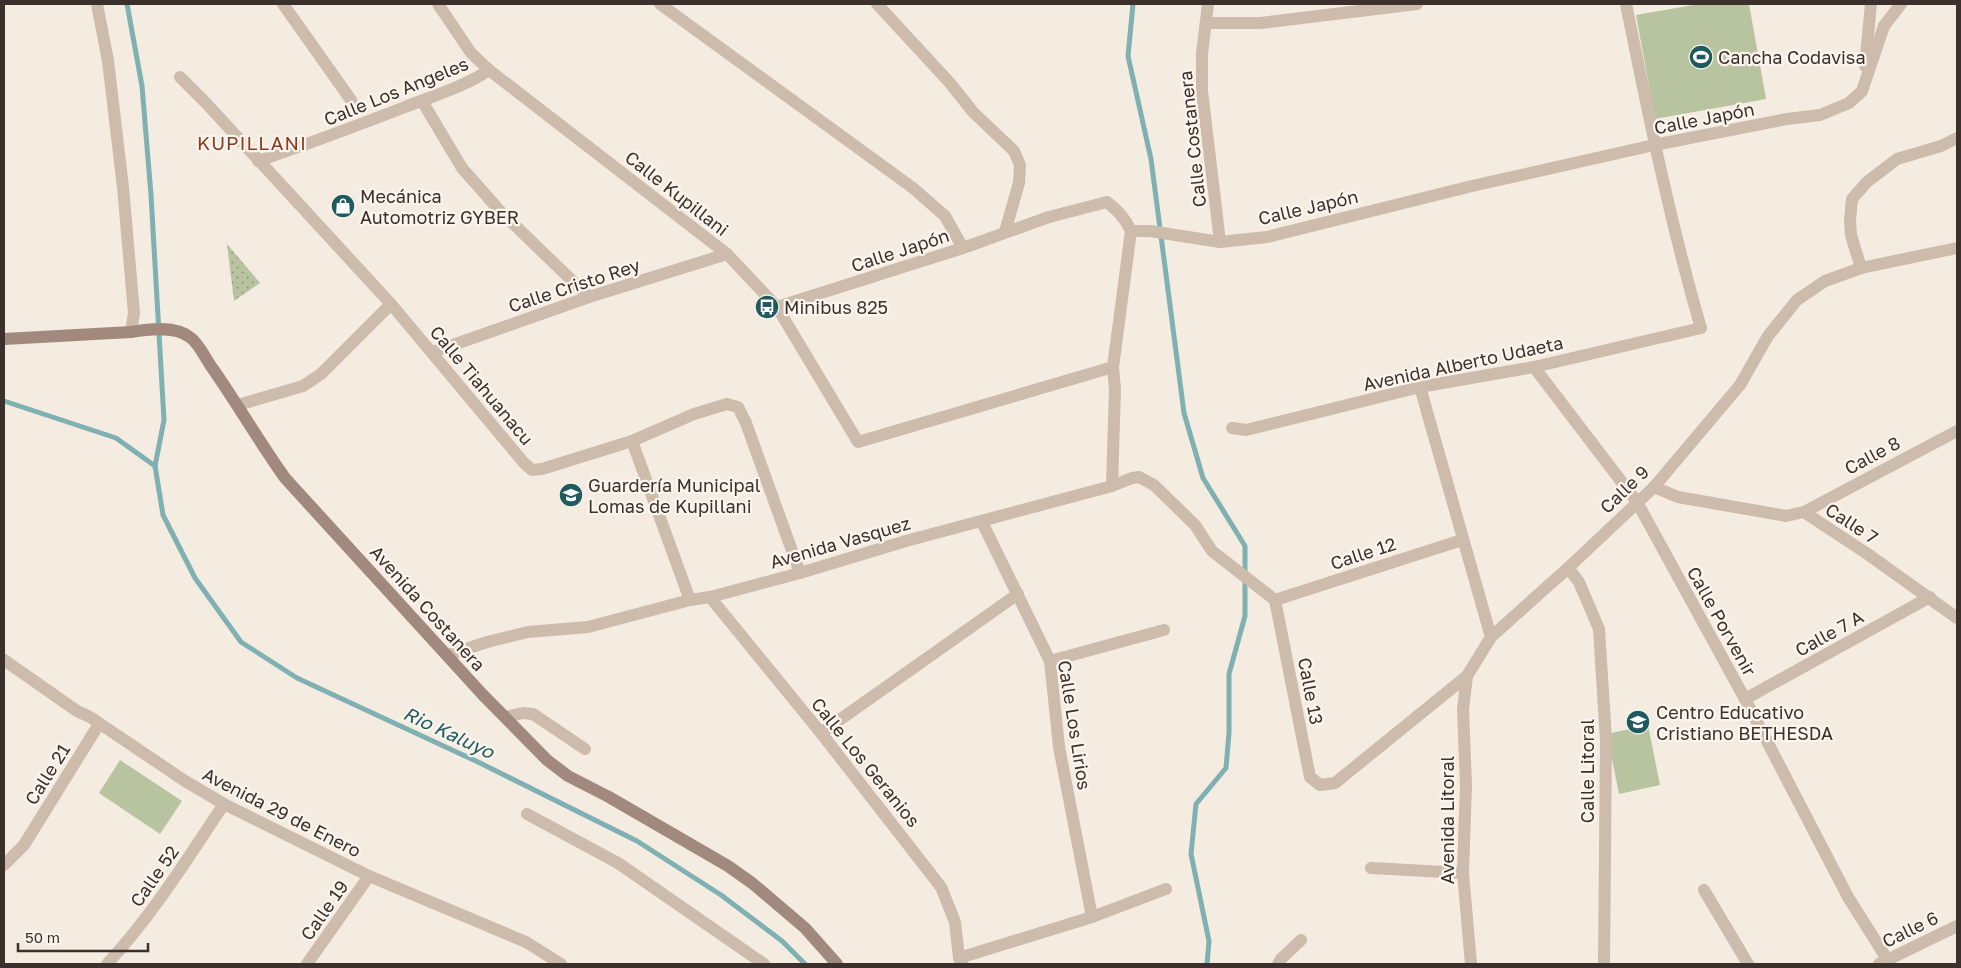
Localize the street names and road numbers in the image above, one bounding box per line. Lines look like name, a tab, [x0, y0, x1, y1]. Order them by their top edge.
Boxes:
street label: Calle Los Angeles	[321, 52, 471, 130]
street label: Calle Costanera	[1174, 70, 1210, 208]
street label: Calle Japón	[1652, 97, 1756, 139]
street label: Calle Kupillani	[621, 146, 733, 240]
street label: Calle Japón	[1256, 185, 1360, 229]
street label: Calle Japón	[848, 224, 952, 276]
street label: Calle Cristo Rey	[505, 253, 643, 317]
street label: Calle Tiahuanacu	[426, 321, 538, 449]
street label: Avenida Alberto Udaeta	[1361, 331, 1565, 395]
street label: Calle 8	[1840, 431, 1904, 479]
street label: Calle 9	[1595, 460, 1653, 518]
street label: Calle 7	[1822, 498, 1882, 548]
street label: Avenida Vasquez	[767, 511, 913, 573]
street label: Calle 12	[1327, 532, 1399, 574]
street label: Avenida Costanera	[366, 541, 490, 675]
street label: Calle Porvenir	[1683, 562, 1761, 680]
street label: Calle 7 A	[1791, 605, 1867, 661]
street label: Calle 13	[1294, 656, 1328, 726]
street label: Calle Los Lirios	[1054, 659, 1096, 791]
street label: Calle Los Geranios	[807, 693, 925, 831]
street label: Calle Litoral	[1576, 718, 1598, 823]
street label: Calle 21	[20, 739, 74, 809]
street label: Avenida Litoral	[1436, 755, 1458, 884]
street label: Avenida 29 de Enero	[199, 763, 365, 861]
street label: Calle 52	[125, 841, 183, 911]
street label: Calle 19	[295, 876, 353, 944]
street label: Calle 6	[1878, 906, 1942, 952]

